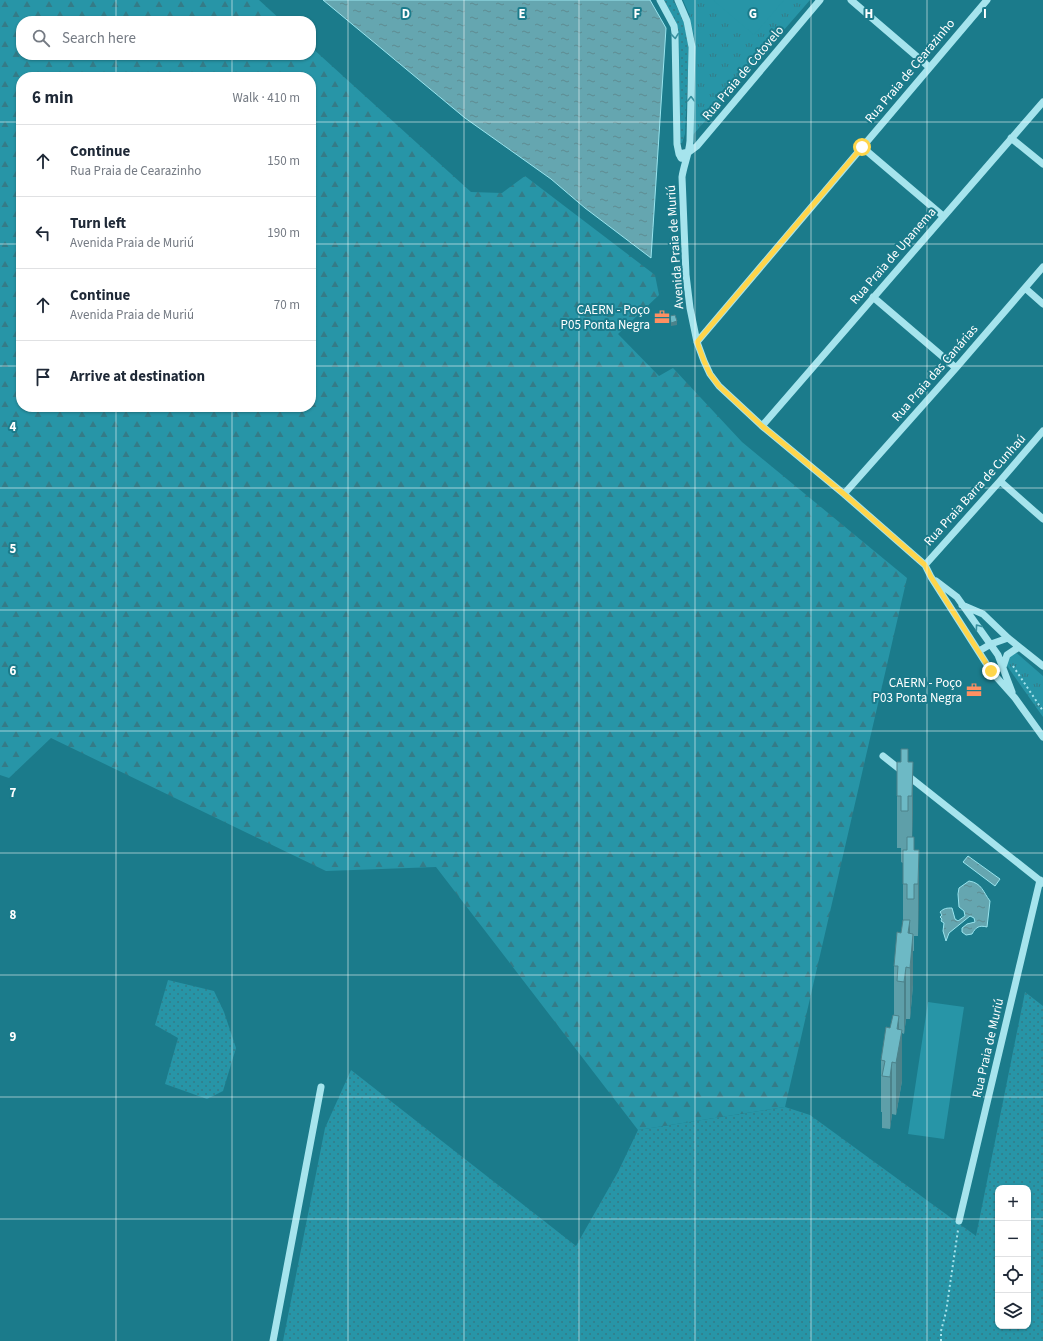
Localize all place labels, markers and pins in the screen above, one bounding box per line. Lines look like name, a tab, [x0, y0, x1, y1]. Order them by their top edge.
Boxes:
place label: CAERN - Poço P05 Ponta Negra	[561, 301, 650, 334]
office icon: CAERN - Poço P05 Ponta Negra	[653, 308, 671, 326]
place label: CAERN - Poço P03 Ponta Negra	[873, 674, 962, 707]
office icon: CAERN - Poço P03 Ponta Negra	[965, 681, 983, 699]

